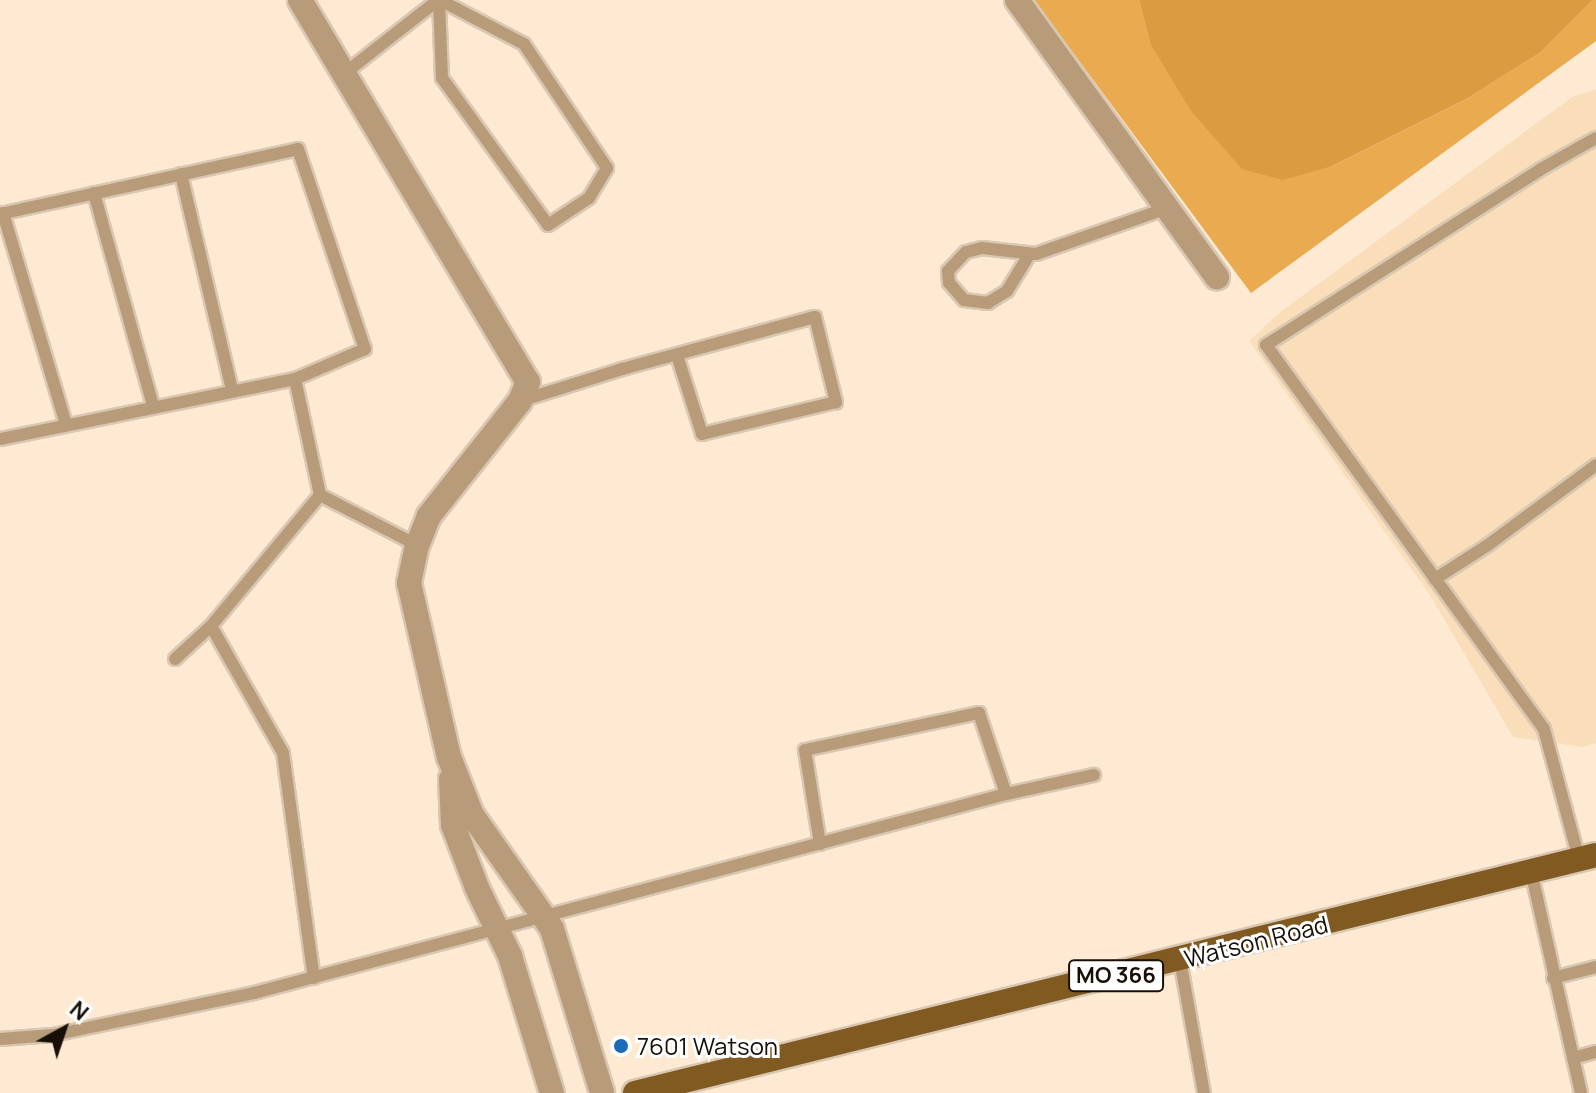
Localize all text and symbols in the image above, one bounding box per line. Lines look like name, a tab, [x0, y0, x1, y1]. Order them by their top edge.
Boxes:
street label: Watson Road	[1181, 909, 1331, 973]
road number: MO 366	[1068, 958, 1164, 994]
north arrow	[24, 989, 104, 1069]
text: N	[64, 994, 95, 1027]
place label: 7601 Watson	[637, 1032, 778, 1060]
marker: 7601 Watson	[612, 1037, 630, 1055]

